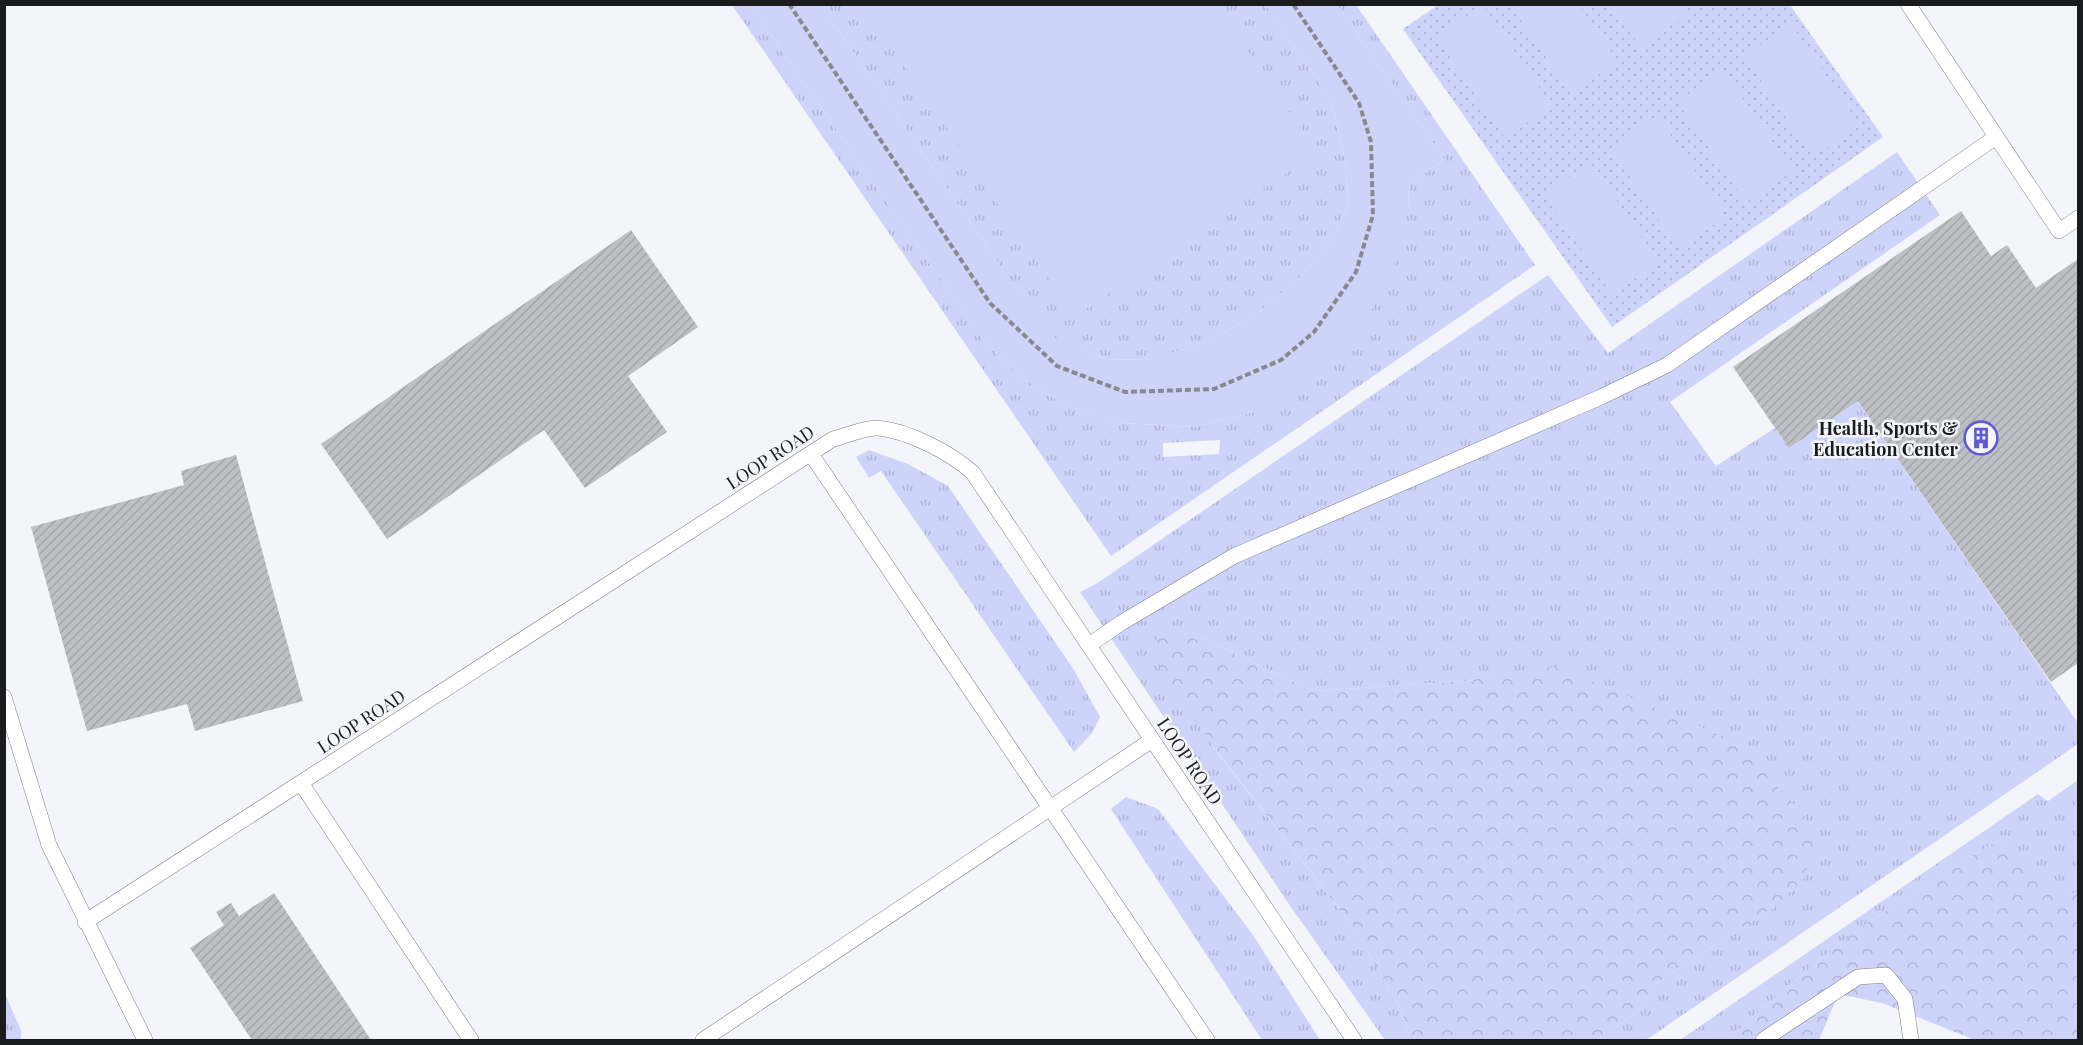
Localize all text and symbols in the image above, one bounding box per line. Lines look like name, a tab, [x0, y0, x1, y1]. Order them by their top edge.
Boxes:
place label: Health, Sports & Education Center	[1813, 416, 1959, 461]
street label: LOOP ROAD	[721, 420, 819, 494]
building icon: Health, Sports & Education Center	[1963, 420, 1999, 456]
street label: LOOP ROAD	[312, 684, 410, 758]
street label: LOOP ROAD	[1152, 713, 1228, 809]

